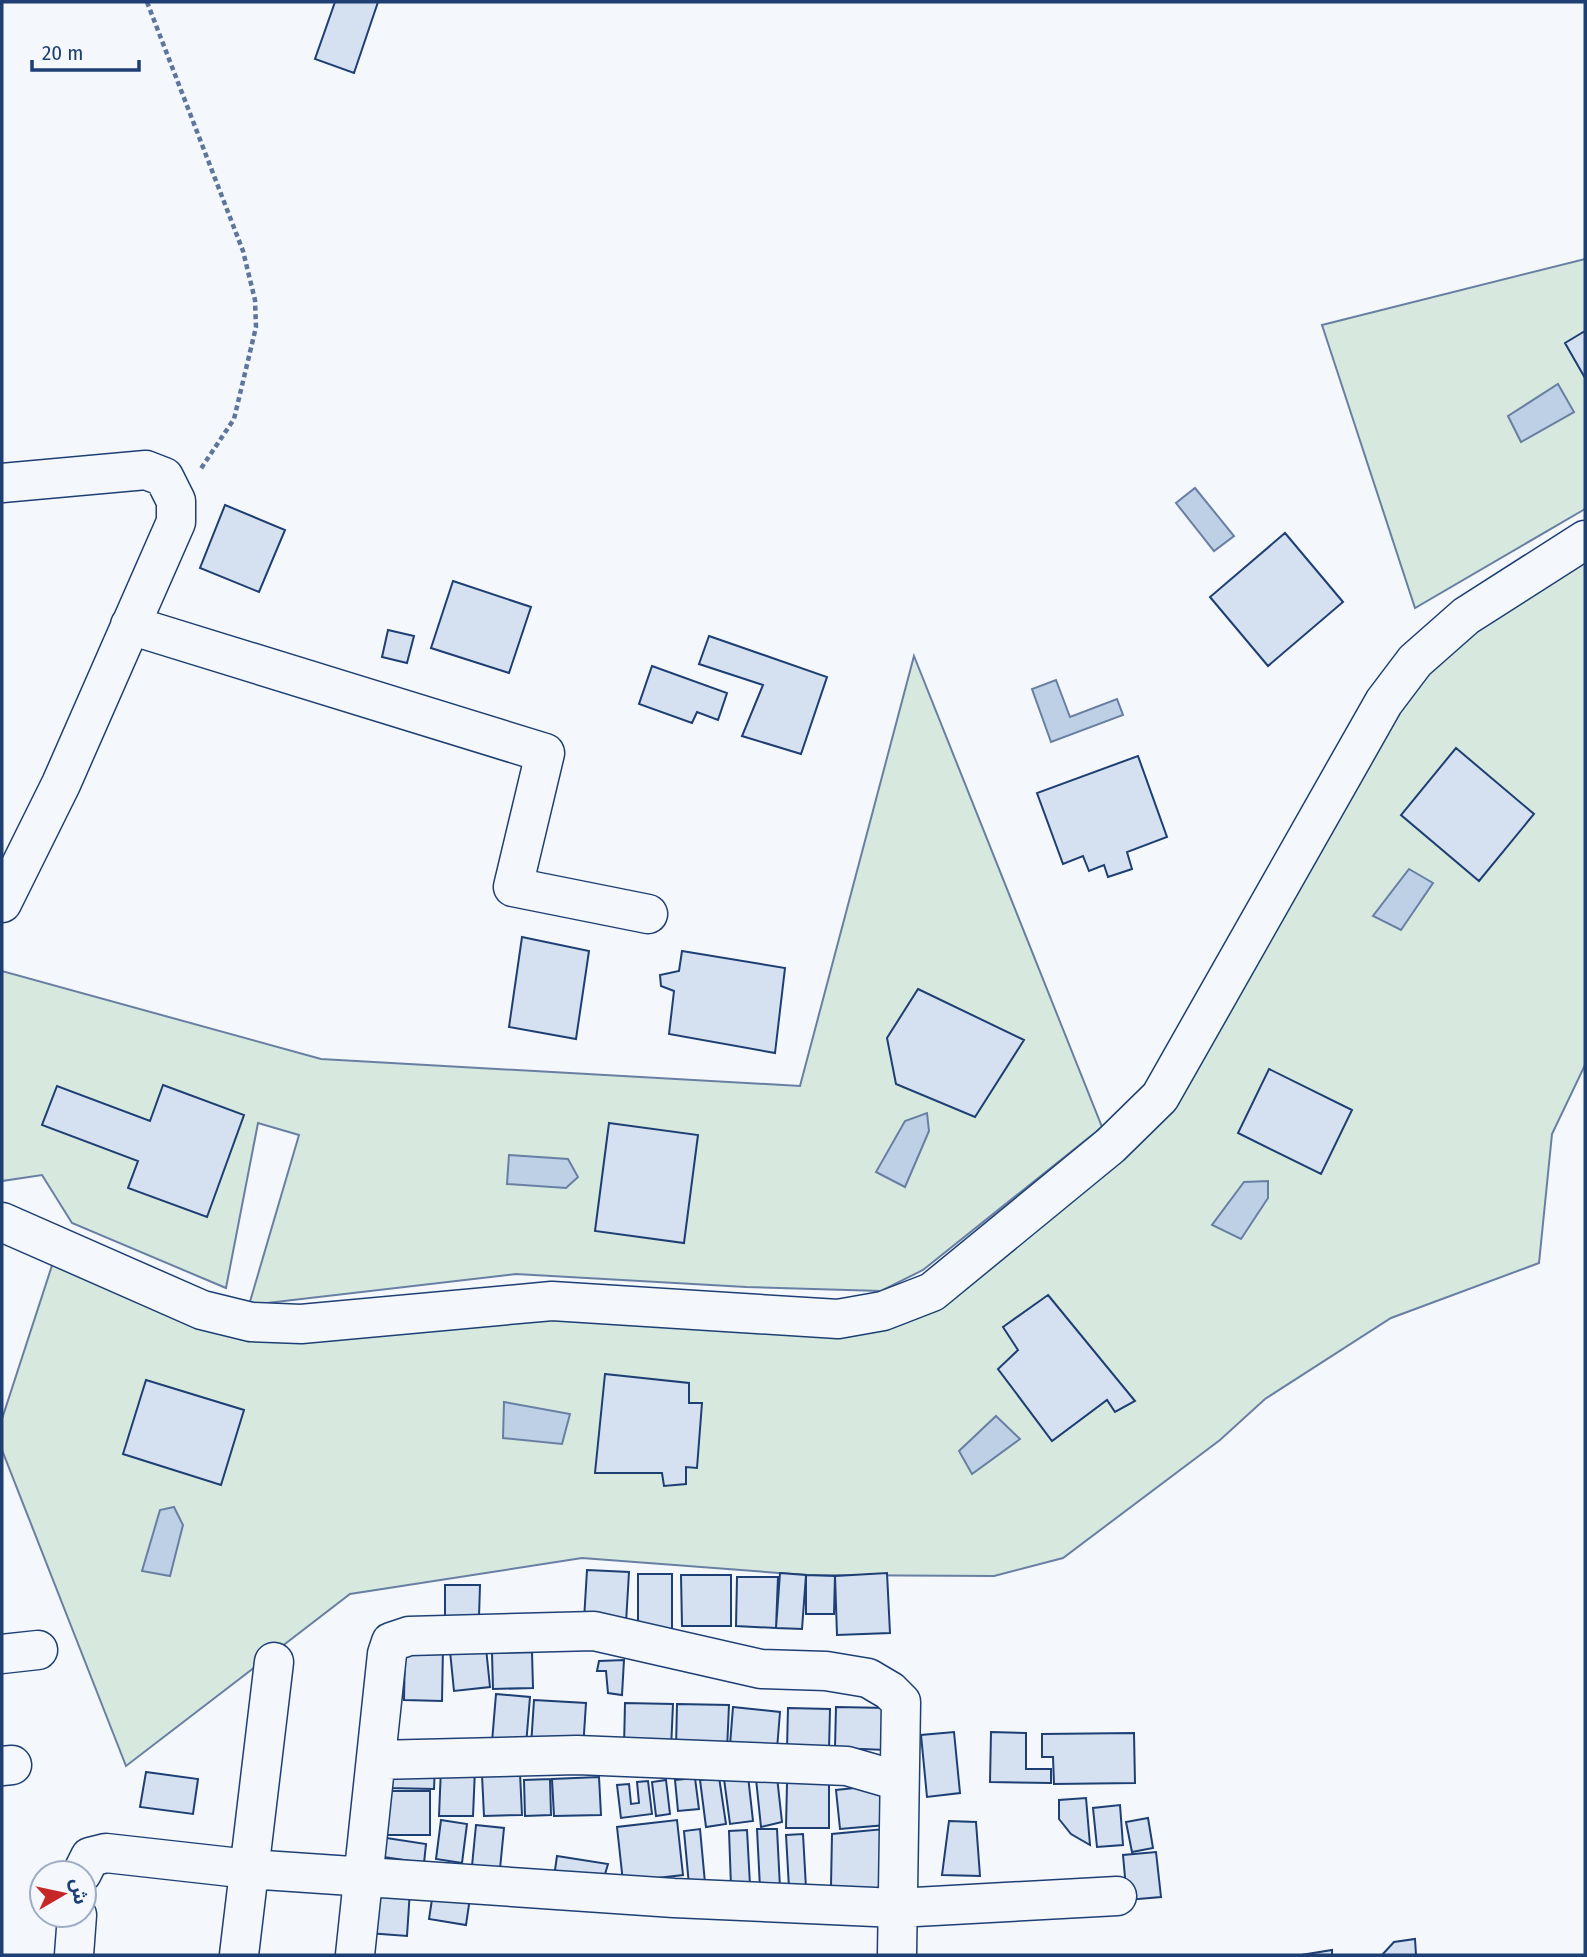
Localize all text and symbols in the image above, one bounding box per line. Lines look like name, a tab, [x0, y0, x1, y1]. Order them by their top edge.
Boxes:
scale bar	[32, 28, 138, 72]
text: 20 m	[42, 40, 83, 66]
north arrow	[28, 1859, 98, 1929]
text: ش	[66, 1877, 93, 1906]

